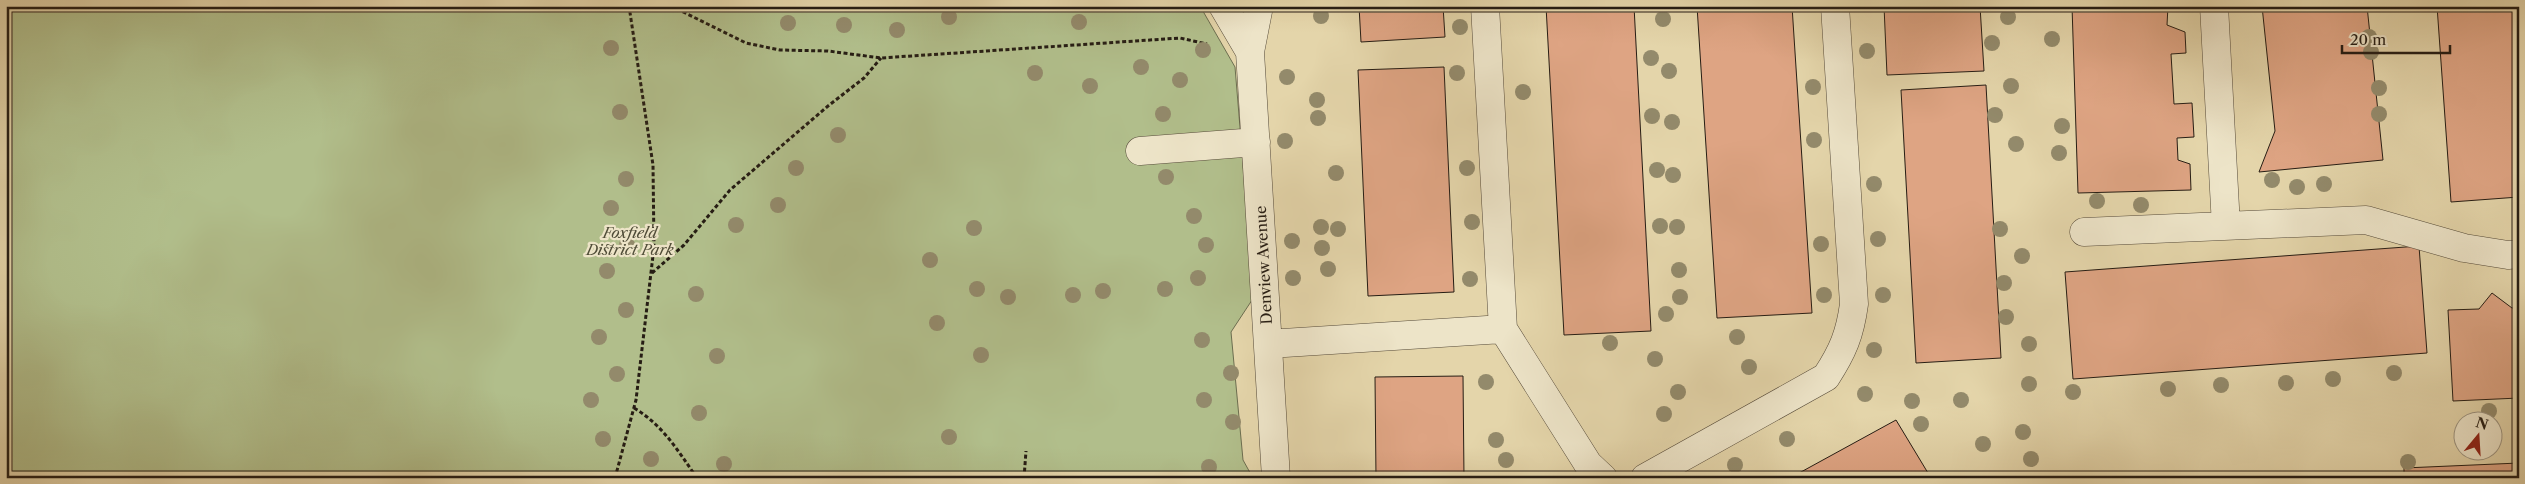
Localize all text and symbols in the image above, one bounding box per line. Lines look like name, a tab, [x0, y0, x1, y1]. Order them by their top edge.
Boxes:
scale bar	[2342, 22, 2450, 54]
text: 20 m	[2350, 30, 2386, 49]
street label: Denview Avenue	[1251, 205, 1276, 325]
park label: Foxfield District Park	[585, 223, 674, 259]
north arrow	[2452, 412, 2502, 462]
text: N	[2473, 413, 2491, 434]

